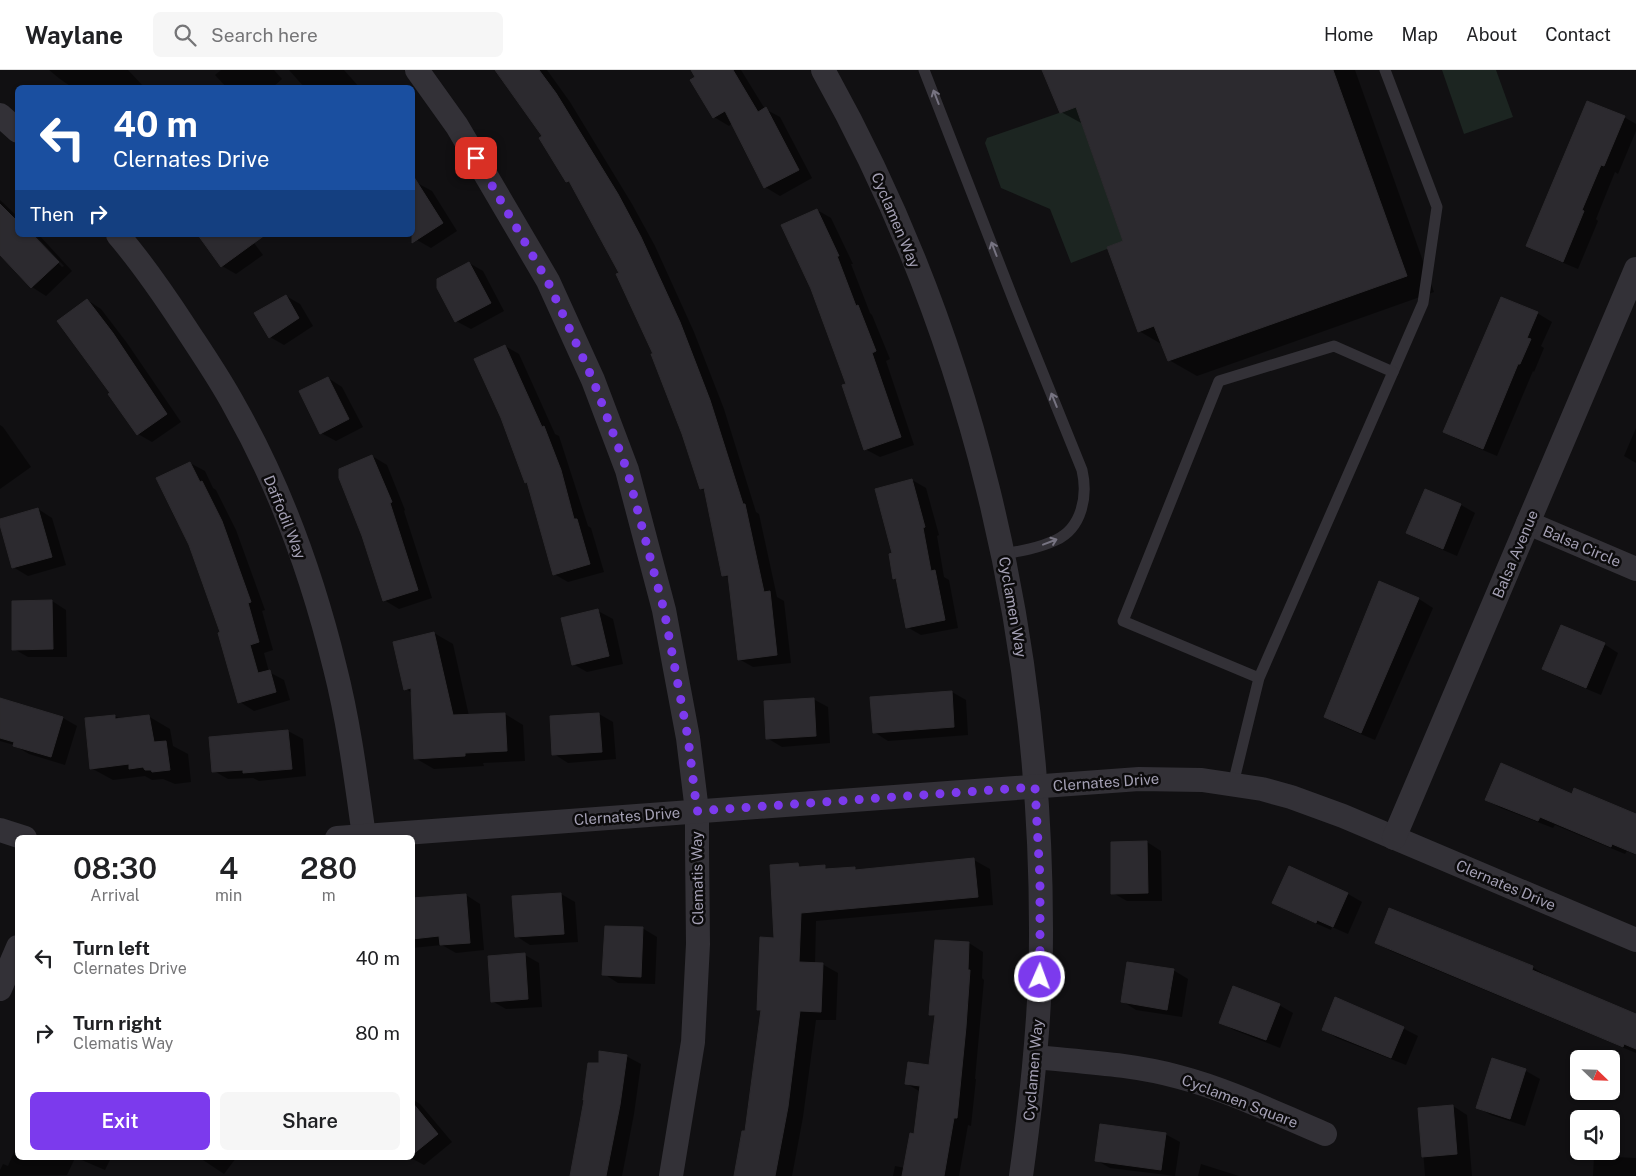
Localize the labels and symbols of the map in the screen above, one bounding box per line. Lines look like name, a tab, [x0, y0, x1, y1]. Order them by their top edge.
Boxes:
one-way arrow	[930, 90, 939, 105]
pin	[455, 137, 497, 179]
street label: Cyclamen Way	[868, 170, 924, 270]
one-way arrow	[989, 242, 998, 257]
one-way arrow	[1048, 393, 1058, 408]
street label: Daffodil Way	[260, 473, 310, 561]
street label: Balsa Avenue	[1489, 508, 1541, 600]
street label: Balsa Circle	[1541, 522, 1623, 570]
one-way arrow	[1042, 537, 1057, 546]
street label: Cyclamen Way	[996, 555, 1030, 659]
street label: Clernates Drive	[1052, 770, 1160, 794]
street label: Clernates Drive	[573, 804, 681, 828]
street label: Clematis Way	[688, 831, 706, 925]
street label: Clernates Drive	[1454, 856, 1558, 914]
position arrow	[1013, 950, 1065, 1002]
street label: Cyclamen Way	[1020, 1018, 1046, 1122]
north arrow	[1570, 1050, 1620, 1100]
street label: Cyclamen Square	[1180, 1071, 1300, 1131]

